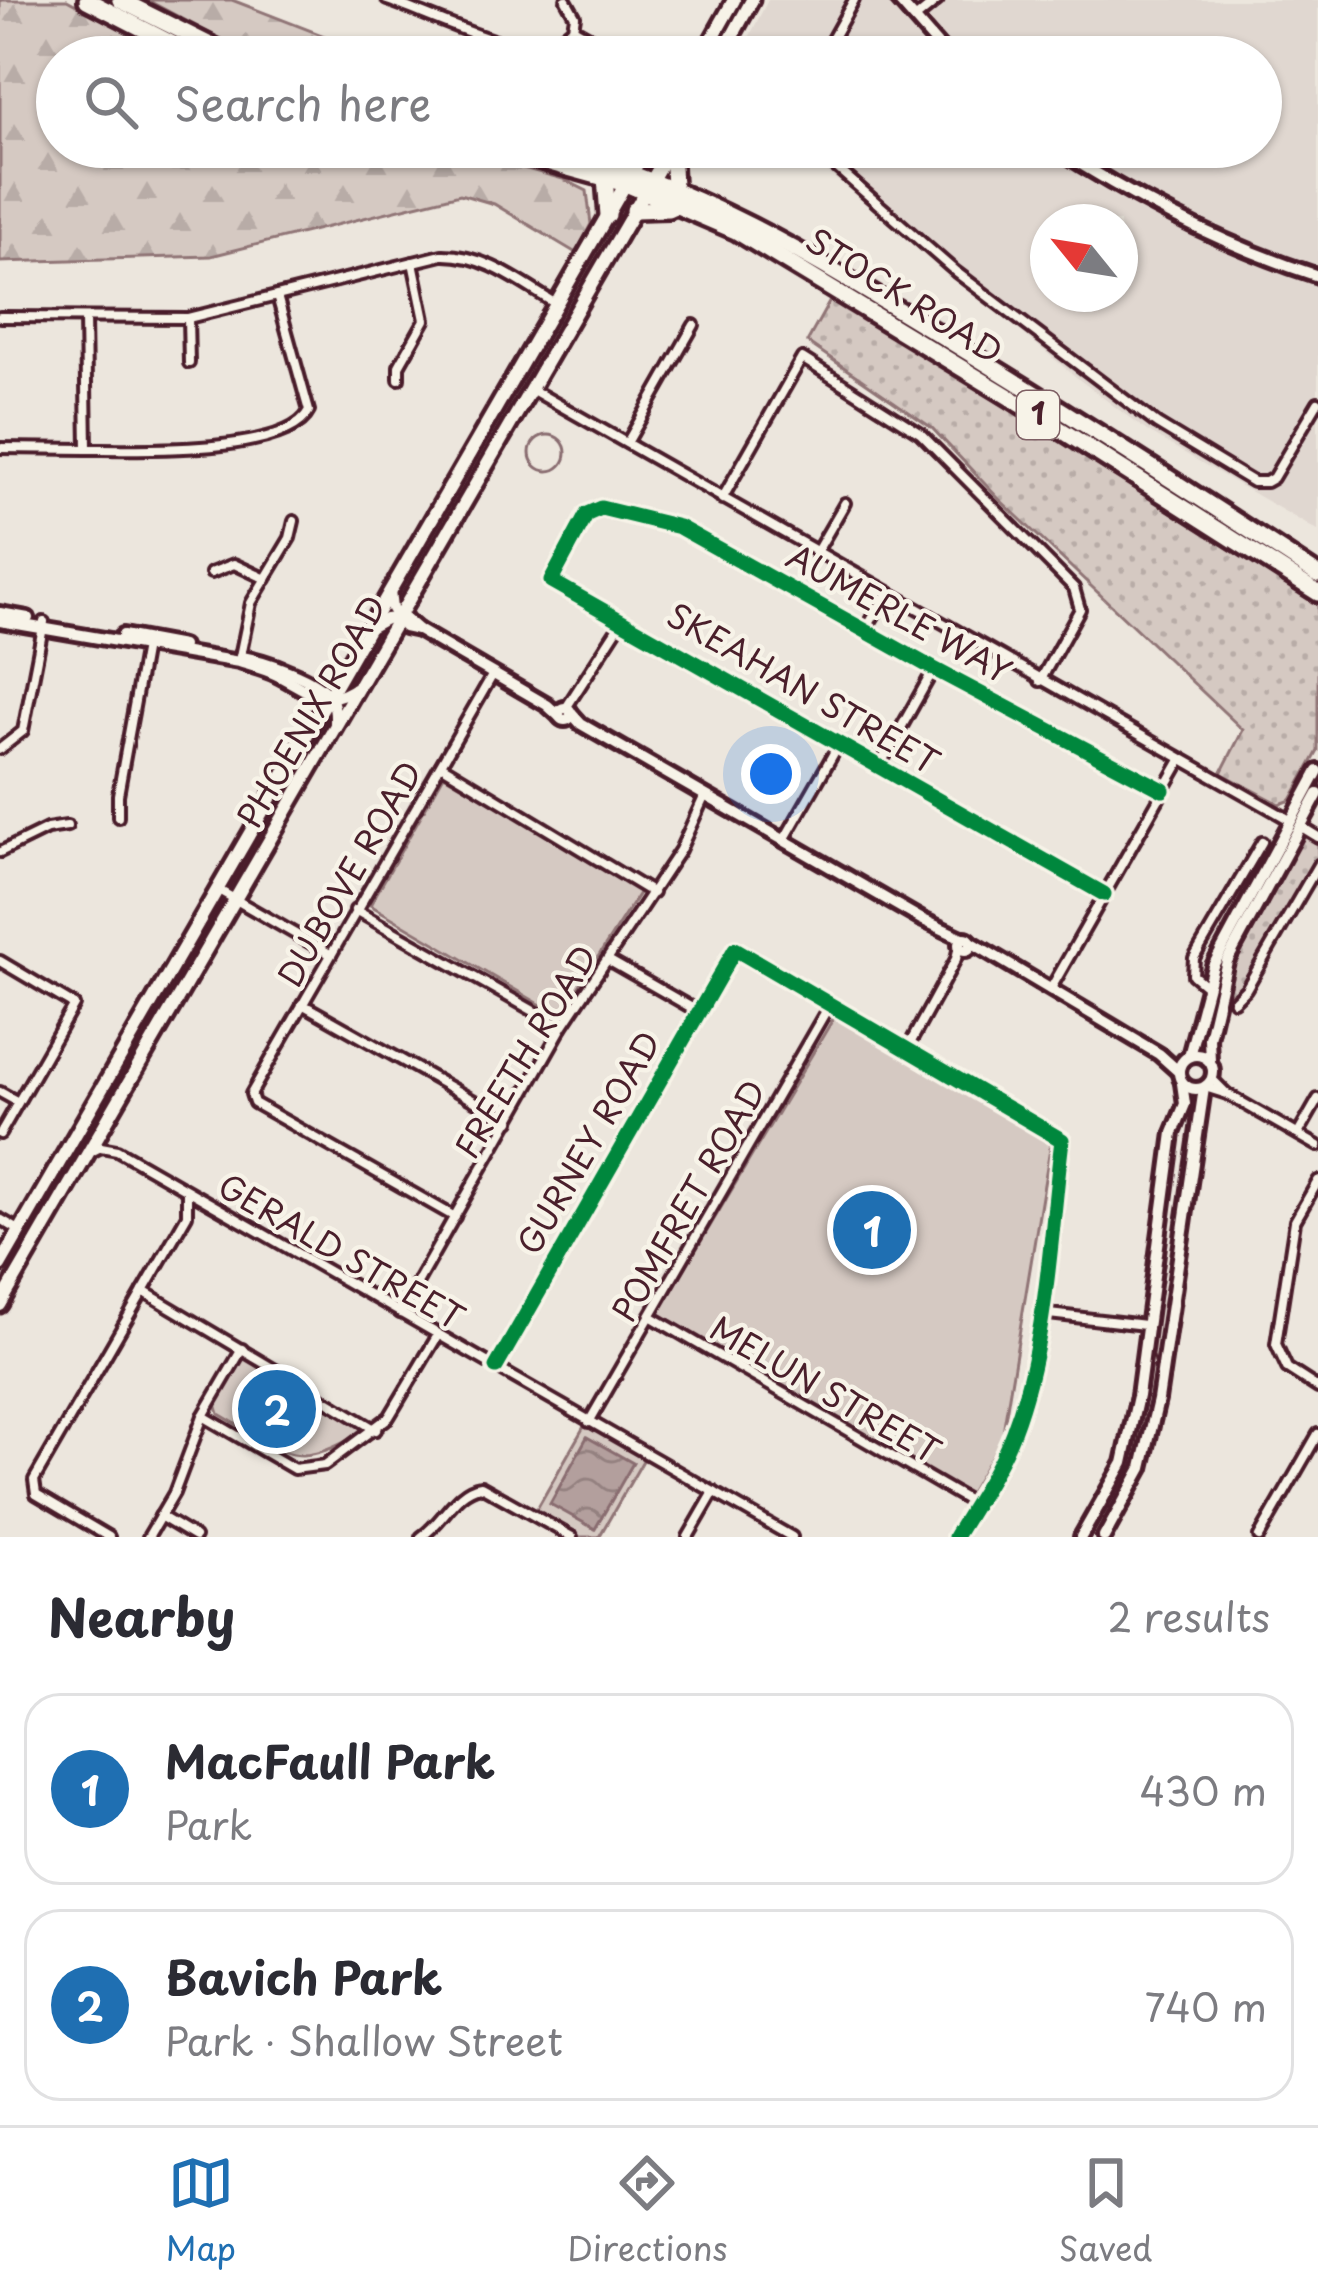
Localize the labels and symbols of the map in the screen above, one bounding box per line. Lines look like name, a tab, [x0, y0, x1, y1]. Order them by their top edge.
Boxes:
north arrow	[1030, 204, 1138, 312]
street label: STOCK ROAD	[797, 214, 1013, 375]
road number: 1	[1017, 391, 1059, 439]
street label: AUMERLE WAY	[778, 530, 1022, 695]
street label: PHOENIX ROAD	[223, 585, 397, 837]
street label: SKEAHAN STREET	[659, 589, 950, 786]
your location	[741, 744, 801, 804]
street label: DUBOVE ROAD	[263, 751, 433, 995]
street label: FREETH ROAD	[441, 935, 608, 1167]
street label: GURNEY ROAD	[503, 1021, 671, 1263]
street label: POMFRET ROAD	[598, 1070, 777, 1330]
street label: GERALD STREET	[210, 1159, 475, 1341]
pin: 1	[833, 1185, 911, 1275]
street label: MELUN STREET	[701, 1302, 951, 1475]
pin: 2	[238, 1364, 316, 1454]

